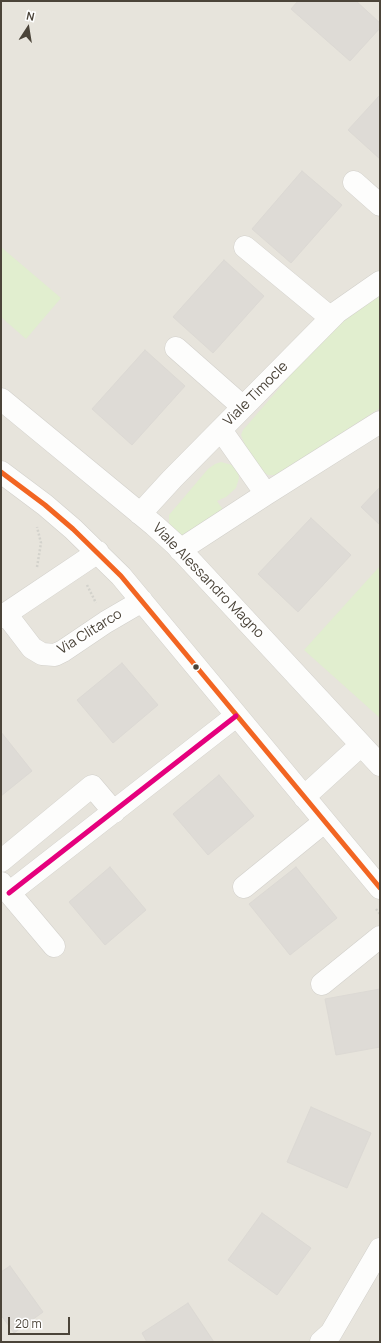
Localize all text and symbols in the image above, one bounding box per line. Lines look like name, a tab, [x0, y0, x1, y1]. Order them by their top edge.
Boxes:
north arrow	[8, 8, 48, 48]
text: N	[25, 8, 36, 24]
street label: Viale Timocle	[220, 358, 292, 430]
street label: Viale Alessandro Magno	[149, 520, 267, 642]
street label: Via Clitarco	[55, 606, 125, 658]
unlabelled marker	[191, 662, 201, 672]
scale bar	[10, 1309, 72, 1335]
text: 20 m	[15, 1315, 42, 1332]

